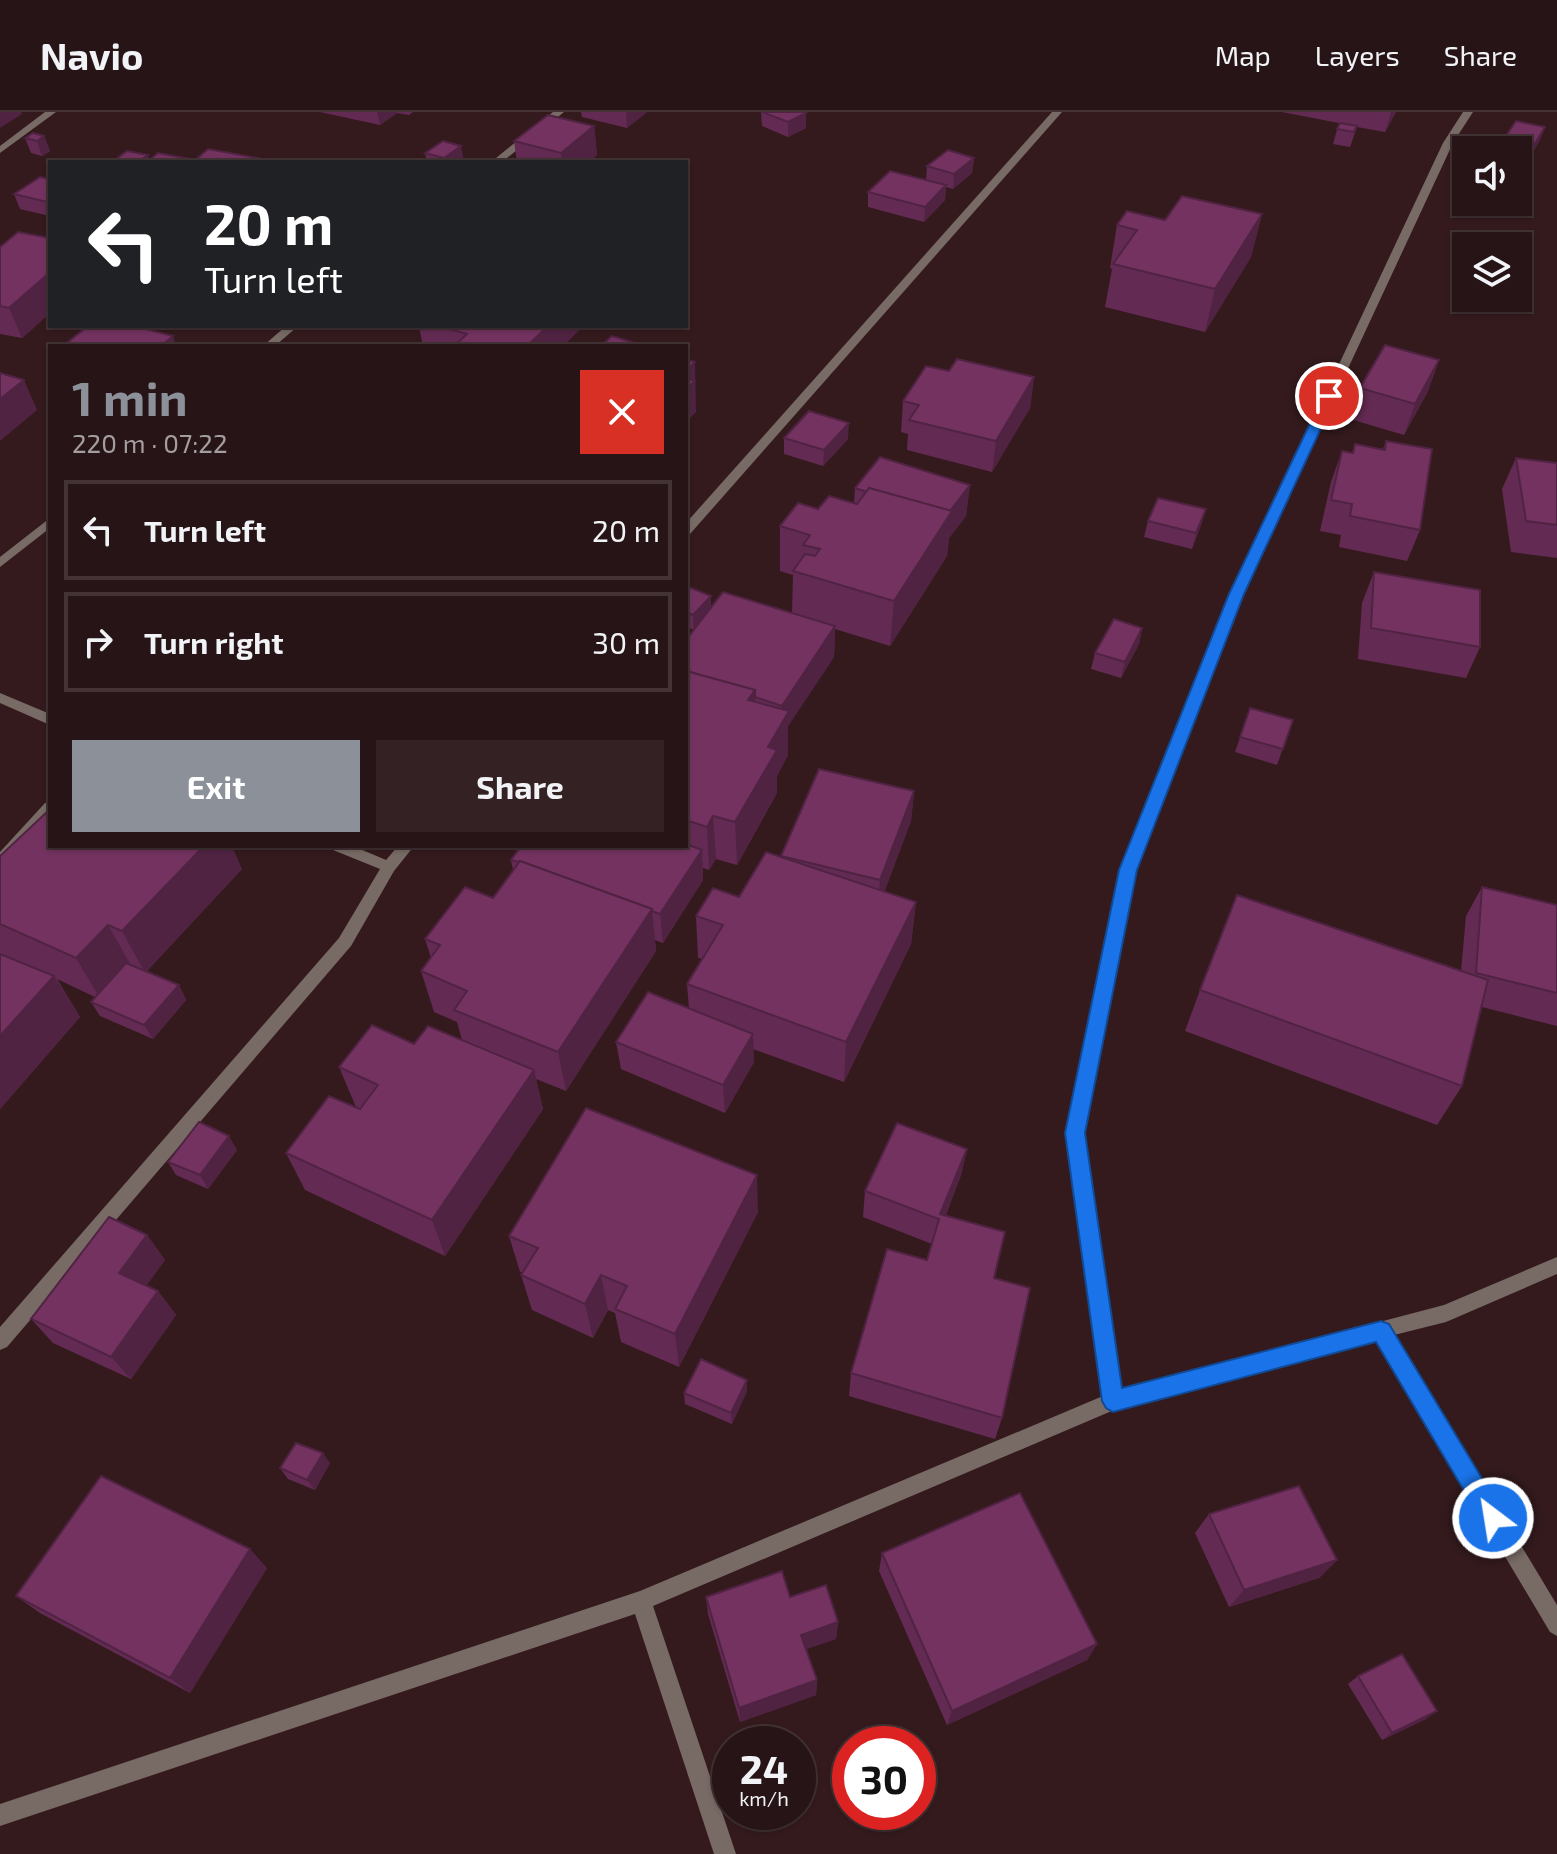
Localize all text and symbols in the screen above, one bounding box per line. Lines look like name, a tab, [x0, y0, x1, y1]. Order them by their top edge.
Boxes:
text: Navio	[40, 32, 143, 78]
text: Map	[1215, 38, 1271, 72]
text: Layers	[1315, 38, 1400, 72]
text: Share	[1444, 38, 1517, 72]
map controls	[1452, 136, 1532, 312]
button: sound	[1452, 136, 1532, 216]
text: 20 m	[204, 189, 333, 256]
icon: left	[72, 192, 176, 296]
button: layers	[1452, 232, 1532, 312]
text: Turn left	[204, 257, 343, 300]
pin	[1295, 362, 1363, 430]
text: 1 min	[72, 368, 188, 426]
button: close	[580, 370, 664, 454]
icon: arrive	[1307, 374, 1351, 418]
text: 220 m · 07:22	[72, 427, 228, 458]
icon: left	[76, 508, 120, 552]
text: Turn left	[144, 512, 266, 548]
text: 20 m	[592, 512, 660, 548]
icon: right	[76, 620, 120, 664]
text: Turn right	[144, 624, 284, 660]
text: 30 m	[592, 624, 660, 660]
button: Exit	[72, 740, 360, 832]
button: Share	[376, 740, 664, 832]
position arrow	[1451, 1476, 1535, 1560]
speed limit sign: 30	[832, 1726, 936, 1830]
text: 24	[740, 1744, 788, 1792]
text: km/h	[739, 1786, 789, 1810]

